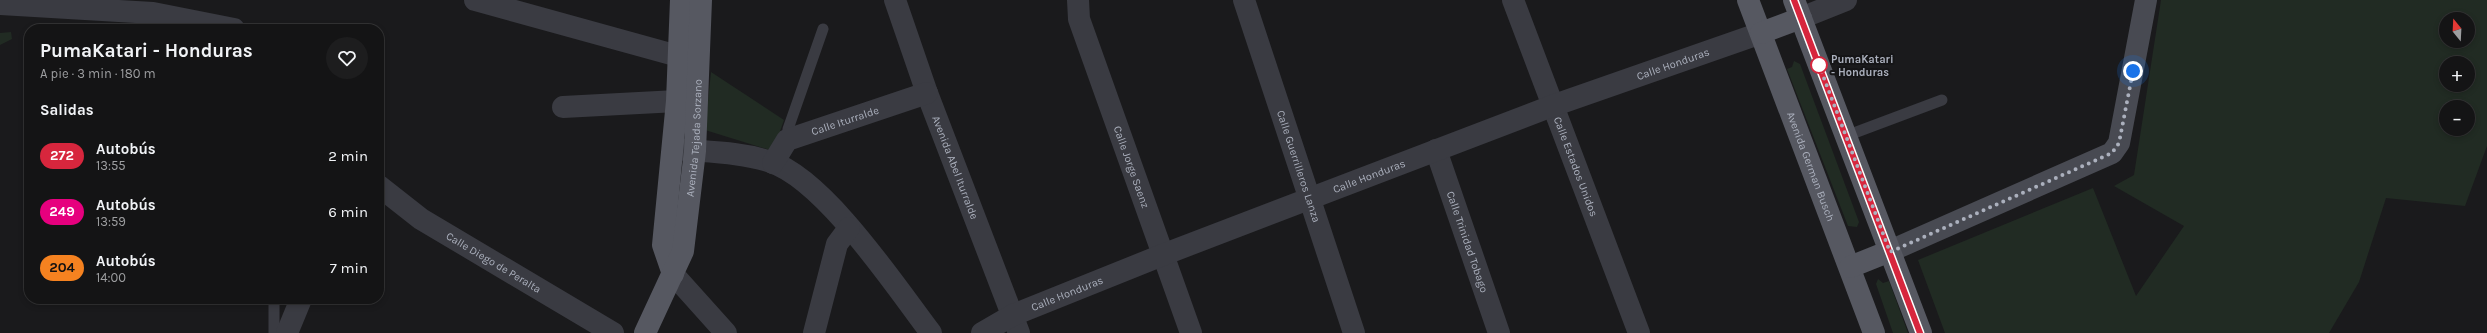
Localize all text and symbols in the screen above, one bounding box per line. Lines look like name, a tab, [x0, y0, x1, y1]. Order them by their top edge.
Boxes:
north arrow	[2439, 12, 2475, 48]
map controls	[2439, 12, 2475, 136]
button: heart	[326, 37, 368, 79]
text: PumaKatari - Honduras	[40, 40, 253, 62]
street label: Calle Honduras	[1635, 45, 1711, 83]
place label: PumaKatari - Honduras	[1831, 53, 1894, 79]
marker: PumaKatari - Honduras	[1810, 56, 1828, 74]
button: +	[2439, 56, 2475, 92]
your location	[2123, 61, 2143, 81]
text: A pie · 3 min · 180 m	[40, 66, 156, 81]
street label: Avenida Tejada Sorzano	[683, 79, 704, 198]
button: −	[2439, 100, 2475, 136]
text: Salidas	[40, 101, 94, 119]
street label: Calle Iturralde	[809, 103, 881, 138]
street label: Calle Guerrilleros Lanza	[1274, 108, 1323, 224]
street label: Avenida German Busch	[1784, 110, 1838, 223]
street label: Avenida Abel Iturralde	[930, 114, 981, 221]
street label: Calle Estados Unidos	[1551, 115, 1601, 218]
street label: Calle Jorge Saenz	[1111, 124, 1152, 210]
text: Autobús	[96, 140, 156, 158]
text: 272	[50, 147, 74, 164]
text: 2 min	[328, 147, 368, 165]
street label: Calle Honduras	[1331, 156, 1407, 196]
text: 13:55	[96, 158, 126, 173]
street label: Calle Trinidad Tobago	[1444, 189, 1491, 294]
text: Autobús	[96, 196, 156, 214]
text: 249	[49, 203, 75, 220]
text: 6 min	[328, 203, 368, 221]
text: 13:59	[96, 214, 126, 229]
street label: Calle Diego de Peralta	[444, 229, 544, 295]
text: Autobús	[96, 252, 156, 270]
text: 204	[49, 259, 75, 276]
text: 7 min	[330, 259, 368, 277]
text: 14:00	[96, 270, 126, 285]
street label: Calle Honduras	[1029, 273, 1105, 314]

